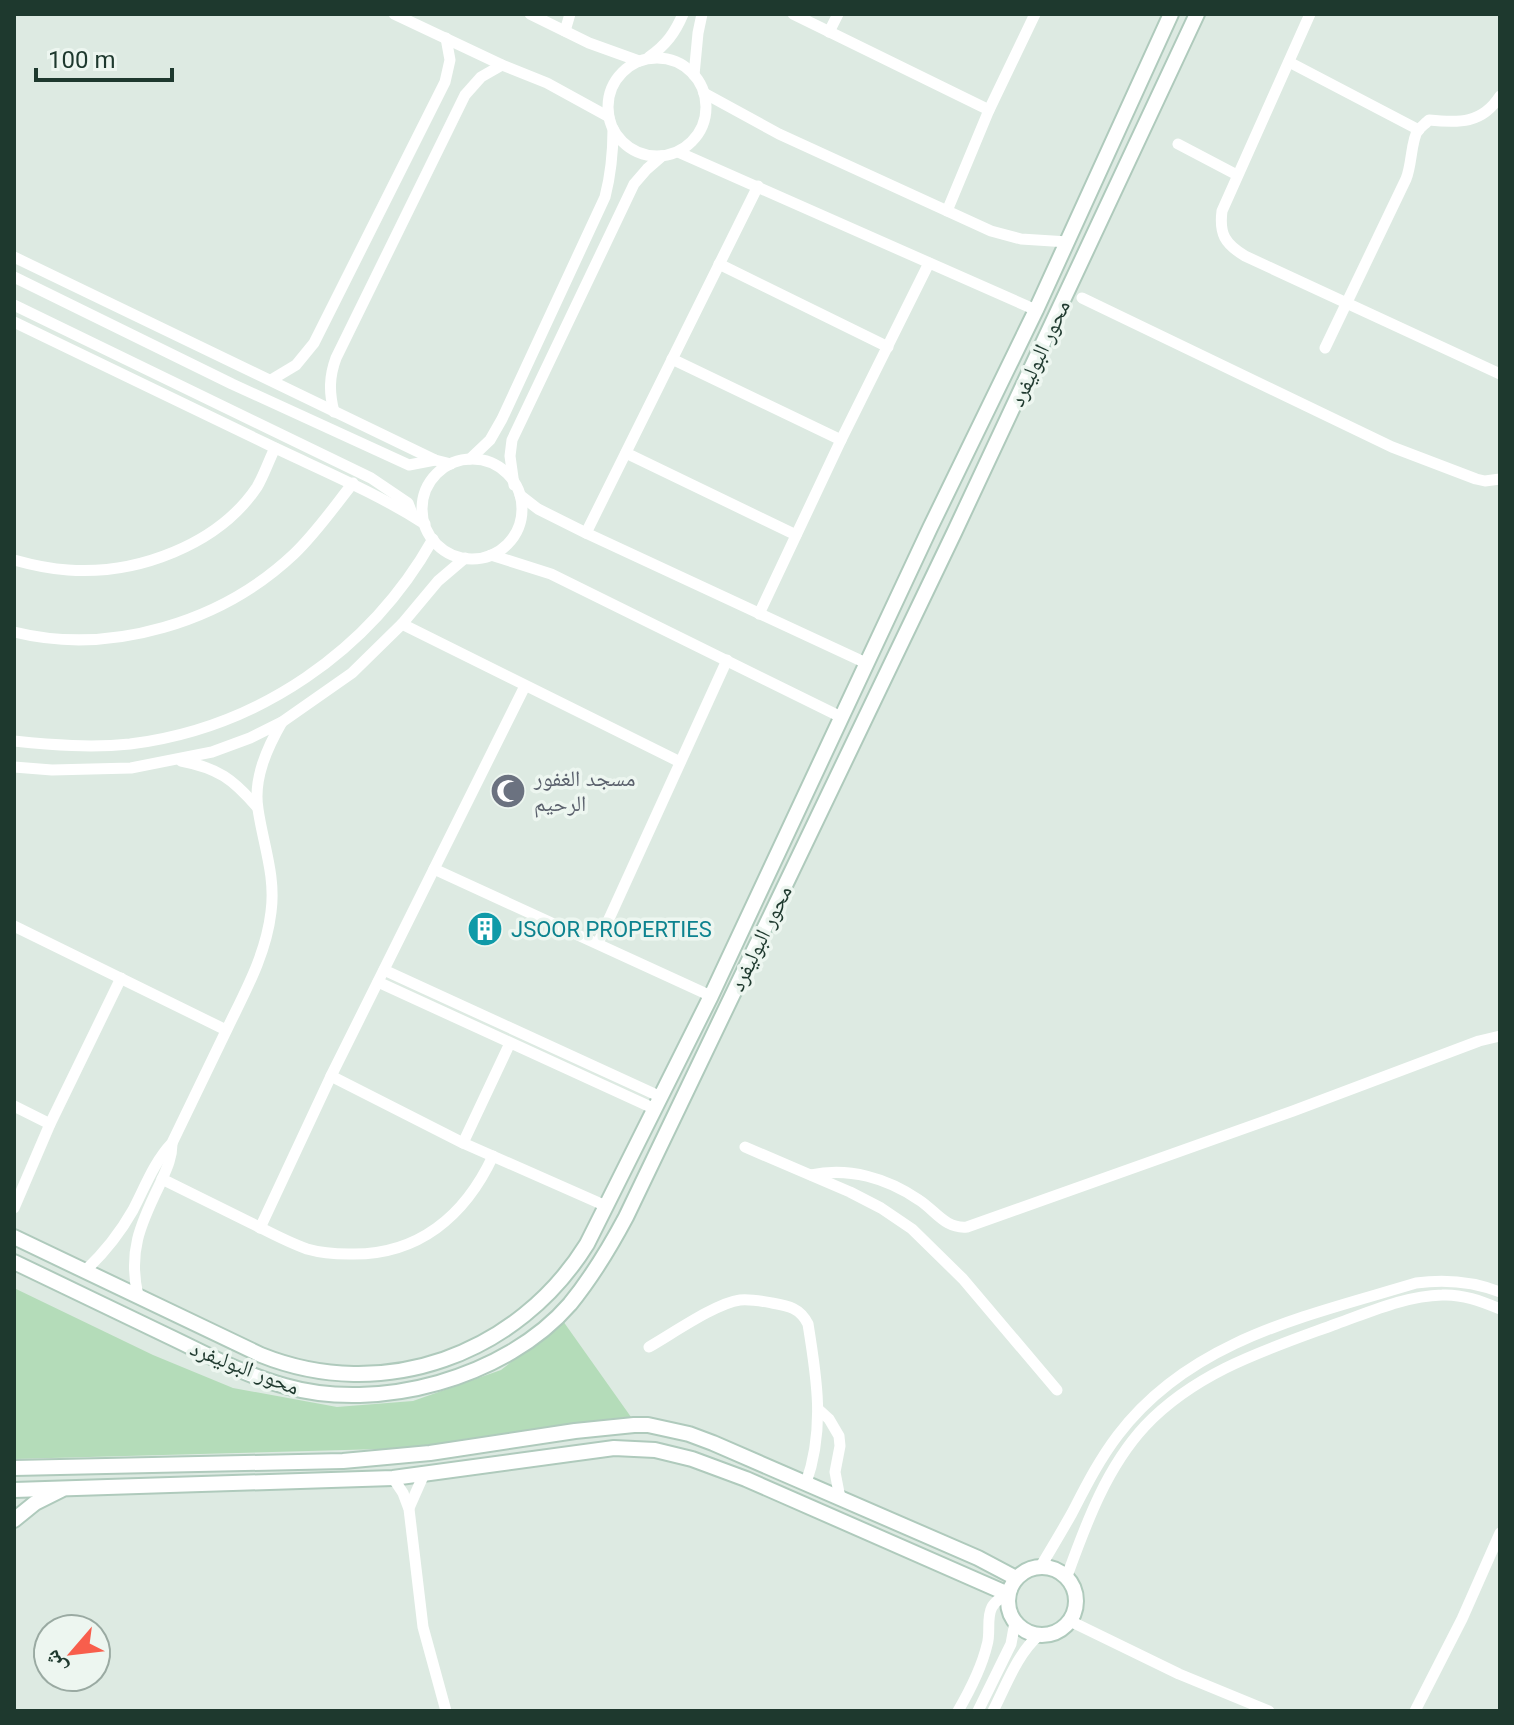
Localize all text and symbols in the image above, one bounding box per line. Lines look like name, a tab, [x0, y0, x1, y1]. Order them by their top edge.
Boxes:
scale bar	[36, 32, 172, 82]
text: 100 m	[48, 46, 115, 74]
street label: محور البوليفرد	[1004, 296, 1075, 410]
place label: مسجد الغفور الرحيم	[533, 766, 635, 818]
mosque icon: مسجد الغفور الرحيم	[489, 772, 527, 810]
street label: محور البوليفرد	[724, 881, 797, 995]
building icon: JSOOR PROPERTIES	[466, 910, 504, 948]
place label: JSOOR PROPERTIES	[511, 917, 712, 942]
street label: محور البوليفرد	[187, 1335, 303, 1400]
north arrow	[32, 1613, 112, 1693]
text: ش	[38, 1646, 72, 1678]

